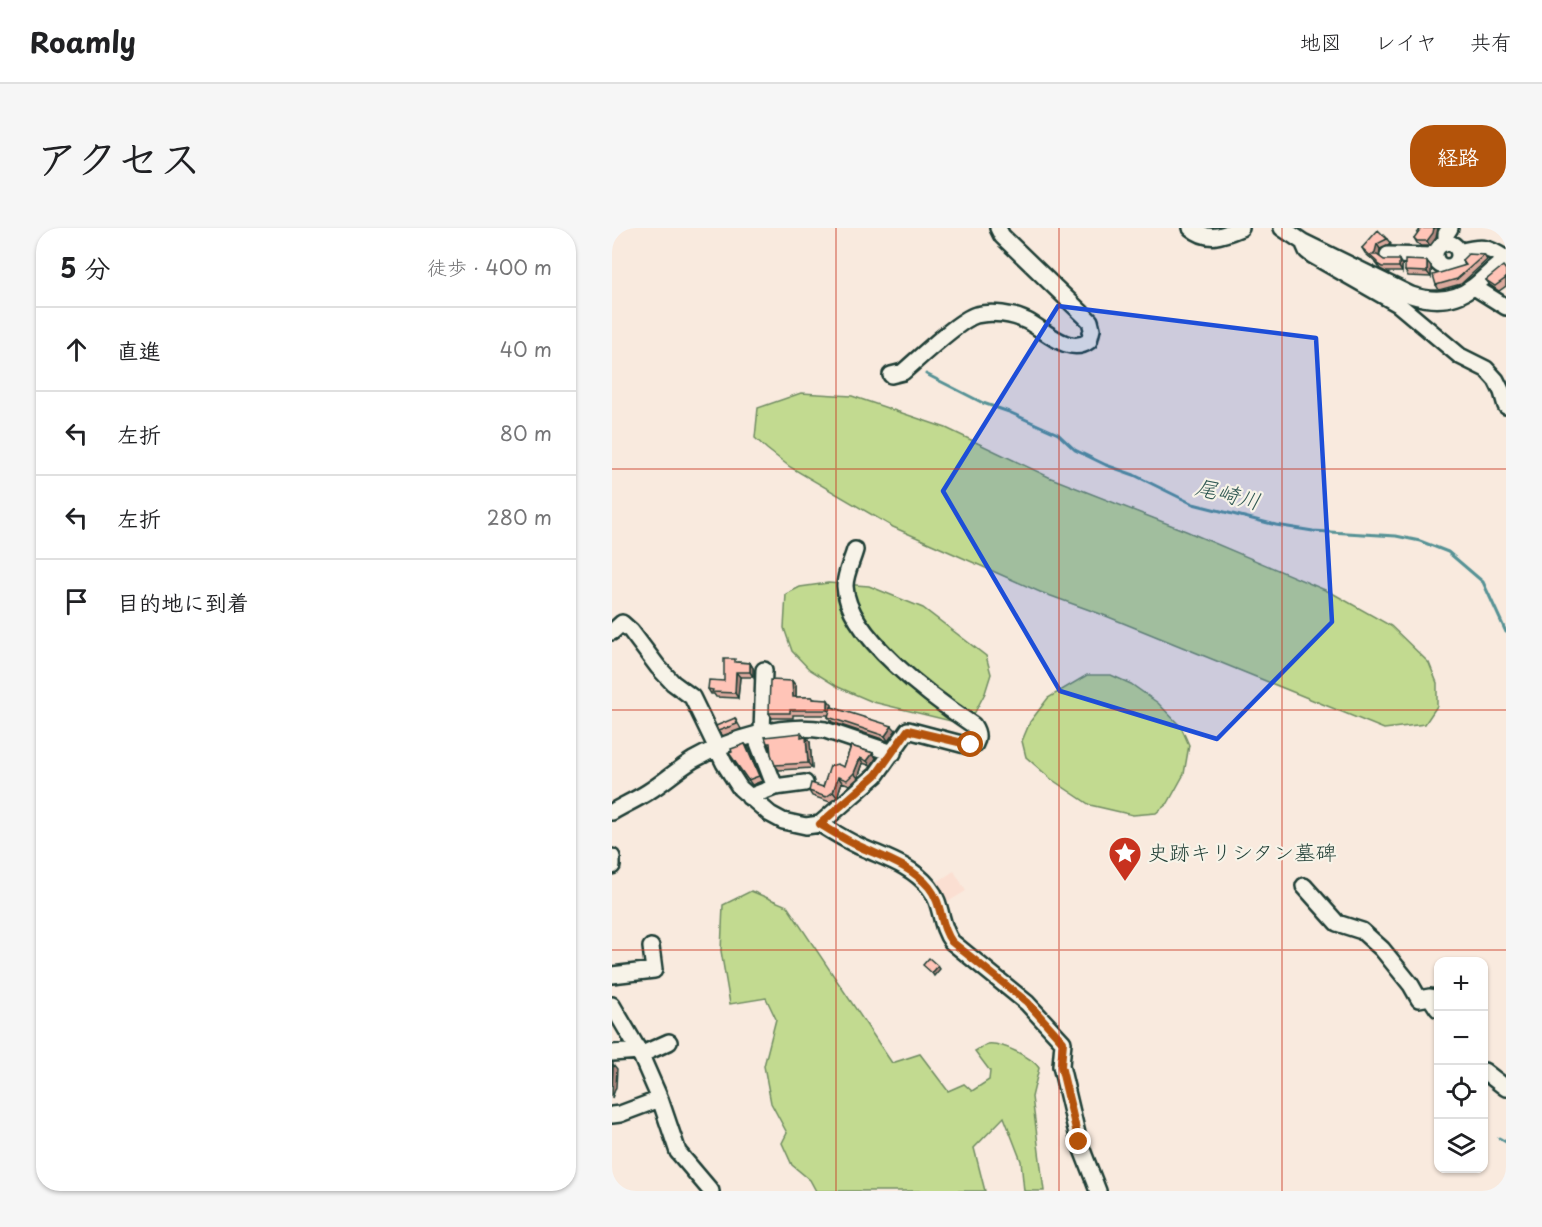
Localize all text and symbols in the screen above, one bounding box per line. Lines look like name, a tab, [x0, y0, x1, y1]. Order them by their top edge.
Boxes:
text: Roamly	[30, 20, 136, 63]
text: 地図	[1300, 25, 1342, 57]
text: レイヤ	[1375, 25, 1437, 57]
text: 共有	[1470, 25, 1512, 57]
text: アクセス	[36, 125, 201, 188]
button: 経路	[1410, 125, 1506, 187]
text: 5 分	[60, 248, 110, 287]
text: 徒歩 · 400 m	[427, 252, 552, 282]
icon: ahead	[60, 333, 93, 366]
text: 直進	[117, 333, 161, 366]
text: 40 m	[500, 334, 552, 364]
icon: left	[60, 417, 93, 450]
text: 左折	[117, 417, 161, 450]
text: 80 m	[500, 418, 552, 448]
water label: 尾崎川	[1192, 469, 1264, 517]
icon: left	[60, 501, 93, 534]
text: 左折	[117, 501, 161, 534]
text: 280 m	[487, 502, 552, 532]
icon: arrive	[60, 585, 93, 618]
text: 目的地に到着	[117, 585, 249, 618]
route start	[957, 731, 983, 757]
place icon: 史跡キリシタン墓碑	[1107, 835, 1143, 882]
place label: 史跡キリシタン墓碑	[1148, 835, 1336, 867]
map controls	[1434, 957, 1488, 1173]
button: +	[1434, 957, 1488, 1011]
button: −	[1434, 1011, 1488, 1065]
button: locate	[1434, 1065, 1488, 1119]
button: layers	[1434, 1119, 1488, 1173]
route end	[1065, 1128, 1091, 1154]

